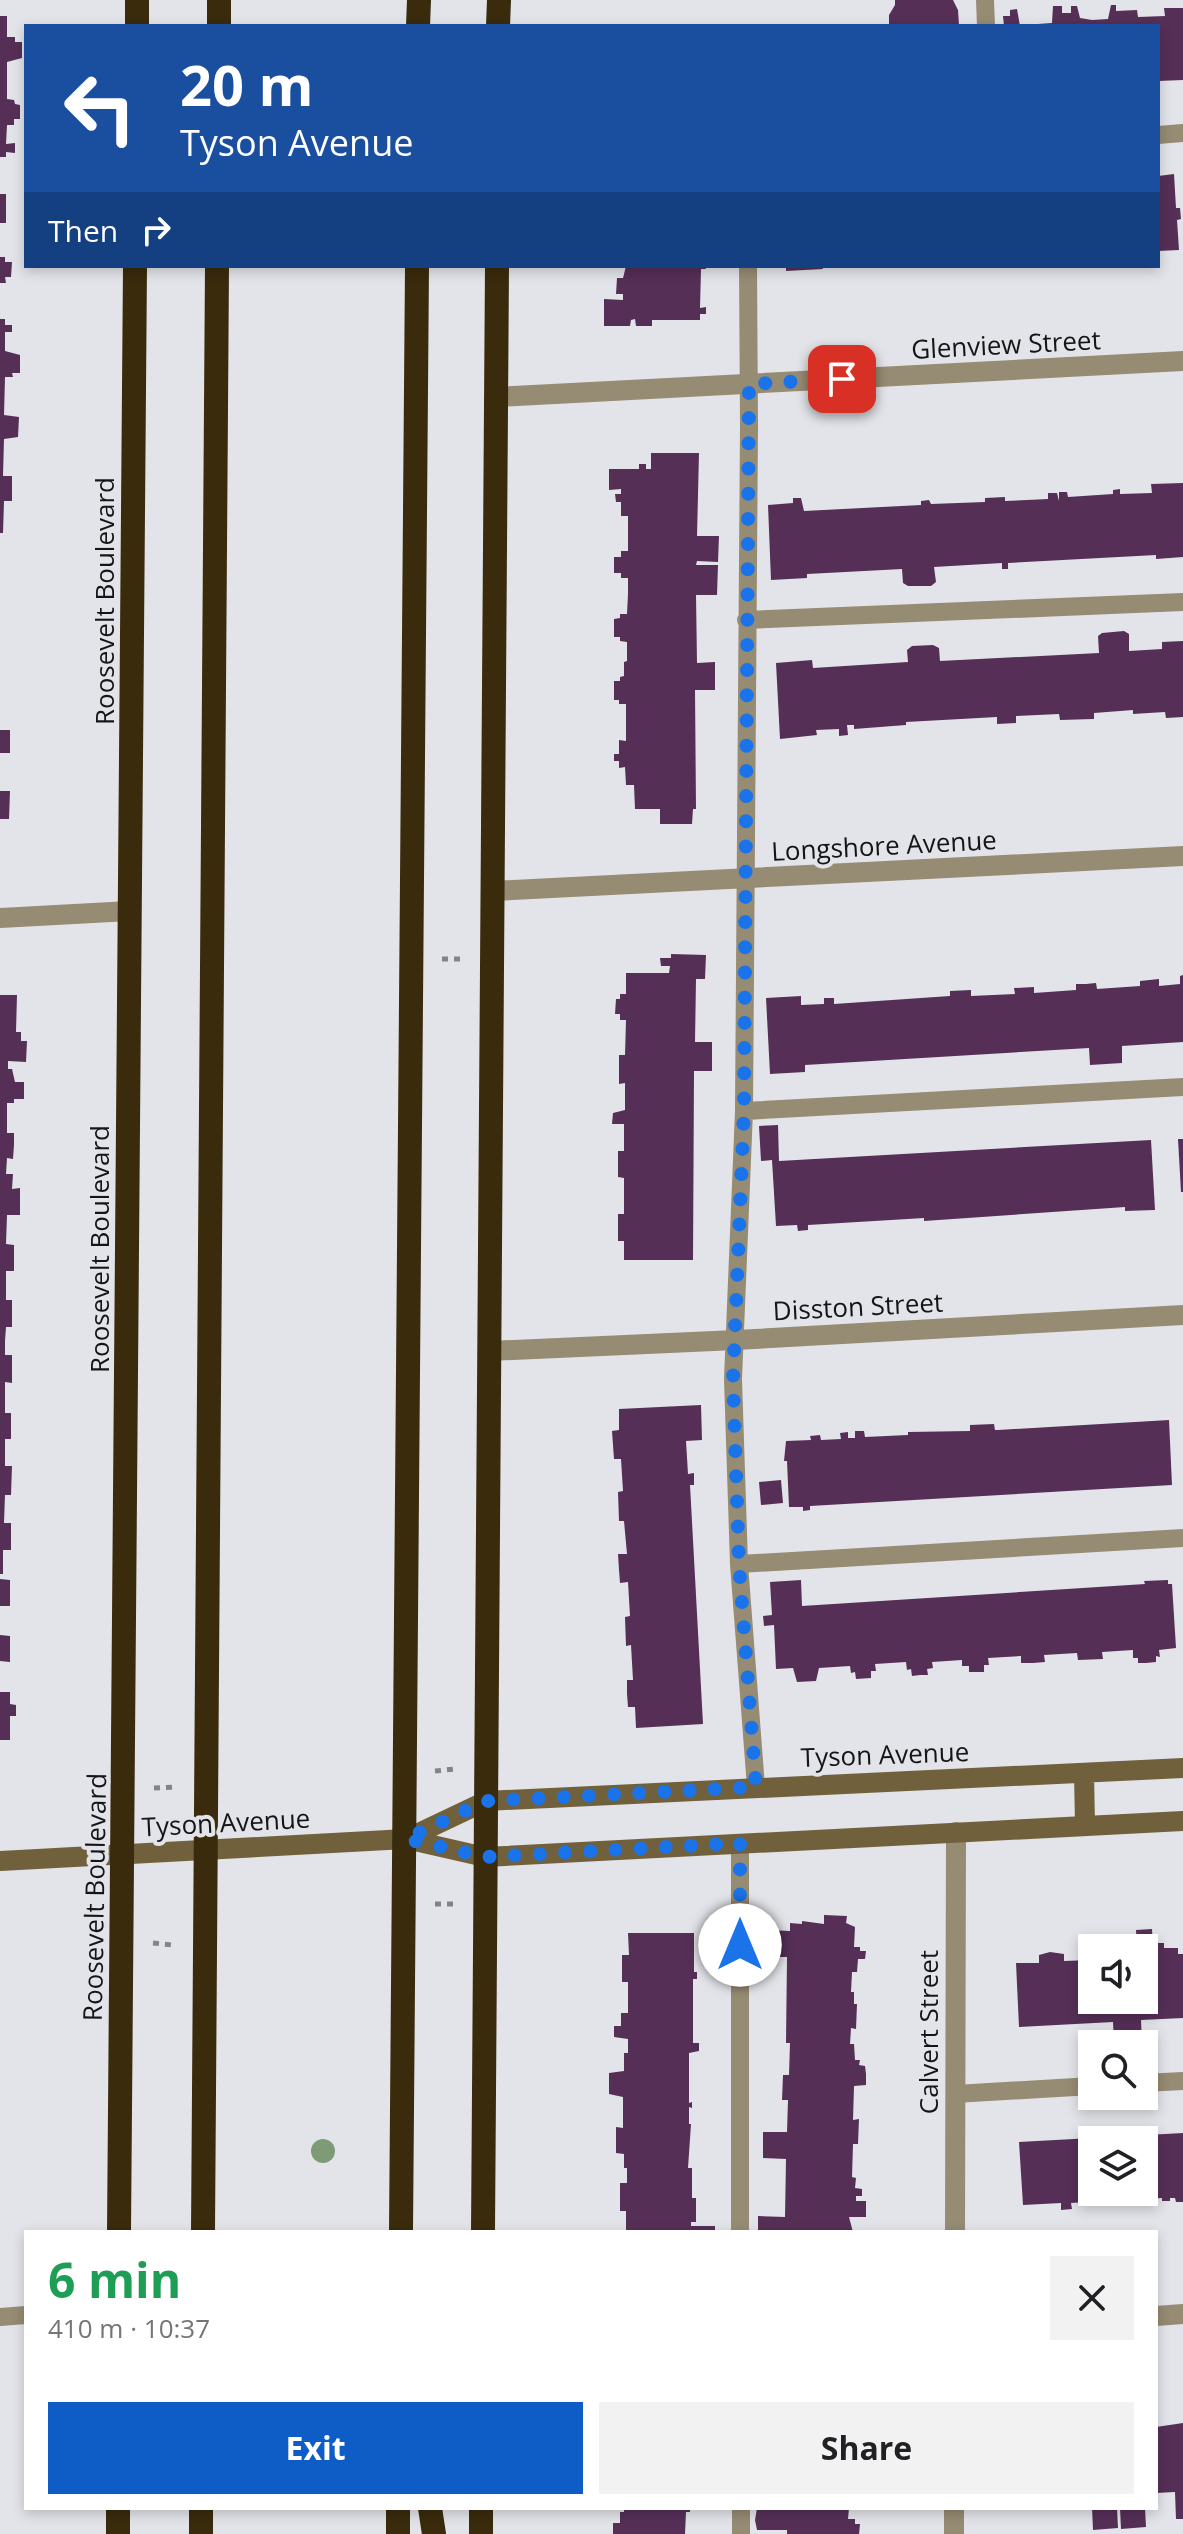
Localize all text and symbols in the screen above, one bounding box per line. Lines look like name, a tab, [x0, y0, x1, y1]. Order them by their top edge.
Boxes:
text: 20 m	[180, 46, 314, 122]
icon: left	[48, 56, 152, 160]
text: Tyson Avenue	[180, 118, 413, 167]
icon: right	[134, 208, 178, 252]
text: Then	[48, 210, 118, 251]
street label: Glenview Street	[910, 321, 1102, 367]
pin	[808, 345, 876, 413]
icon: arrive	[820, 357, 864, 401]
street label: Roosevelt Boulevard	[86, 477, 122, 725]
street label: Longshore Avenue	[770, 821, 998, 869]
street label: Roosevelt Boulevard	[81, 1125, 117, 1373]
street label: Disston Street	[772, 1284, 944, 1328]
street label: Tyson Avenue	[800, 1733, 970, 1775]
street label: Roosevelt Boulevard	[74, 1773, 114, 2021]
street label: Tyson Avenue	[141, 1800, 311, 1844]
position arrow	[698, 1903, 782, 1987]
map controls	[1078, 1934, 1158, 2206]
button: sound	[1078, 1934, 1158, 2014]
street label: Calvert Street	[910, 1950, 946, 2114]
button: search	[1078, 2030, 1158, 2110]
button: layers	[1078, 2126, 1158, 2206]
text: 6 min	[48, 2247, 181, 2312]
button: close	[1050, 2256, 1134, 2340]
text: 410 m · 10:37	[48, 2310, 210, 2346]
button: Exit	[48, 2402, 583, 2494]
button: Share	[599, 2402, 1134, 2494]

